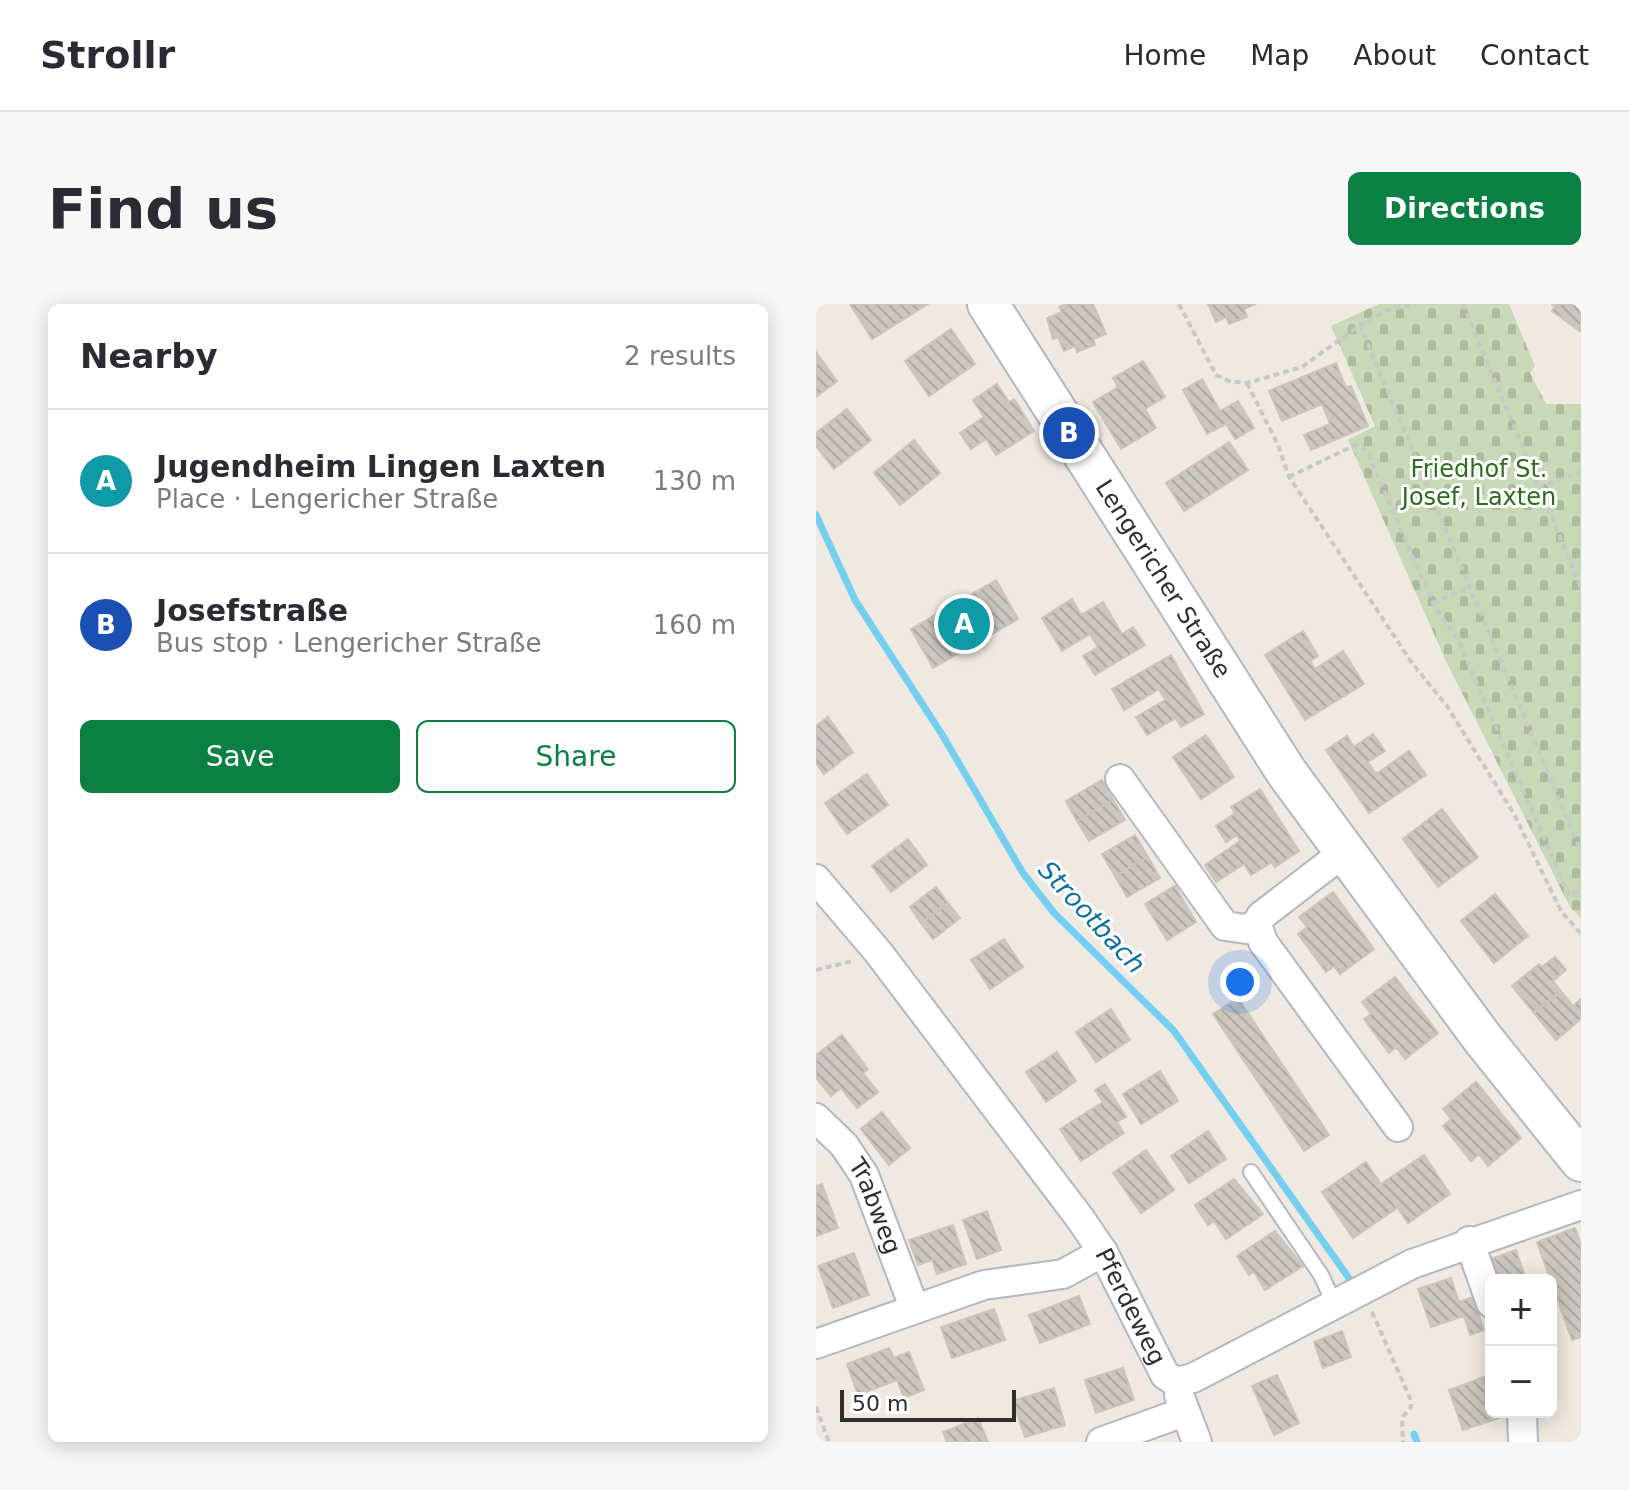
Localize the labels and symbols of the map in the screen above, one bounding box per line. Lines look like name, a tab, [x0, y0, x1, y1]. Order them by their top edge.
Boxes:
pin: B	[1043, 403, 1095, 463]
park label: Friedhof St. Josef, Laxten	[1400, 455, 1556, 511]
street label: Lengericher Straße	[1090, 475, 1237, 683]
pin: A	[938, 594, 990, 654]
water label: Strootbach	[1032, 855, 1152, 979]
your location	[1220, 962, 1260, 1002]
street label: Trabweg	[842, 1152, 907, 1258]
street label: Pferdeweg	[1090, 1244, 1172, 1370]
scale bar	[840, 1386, 1016, 1422]

